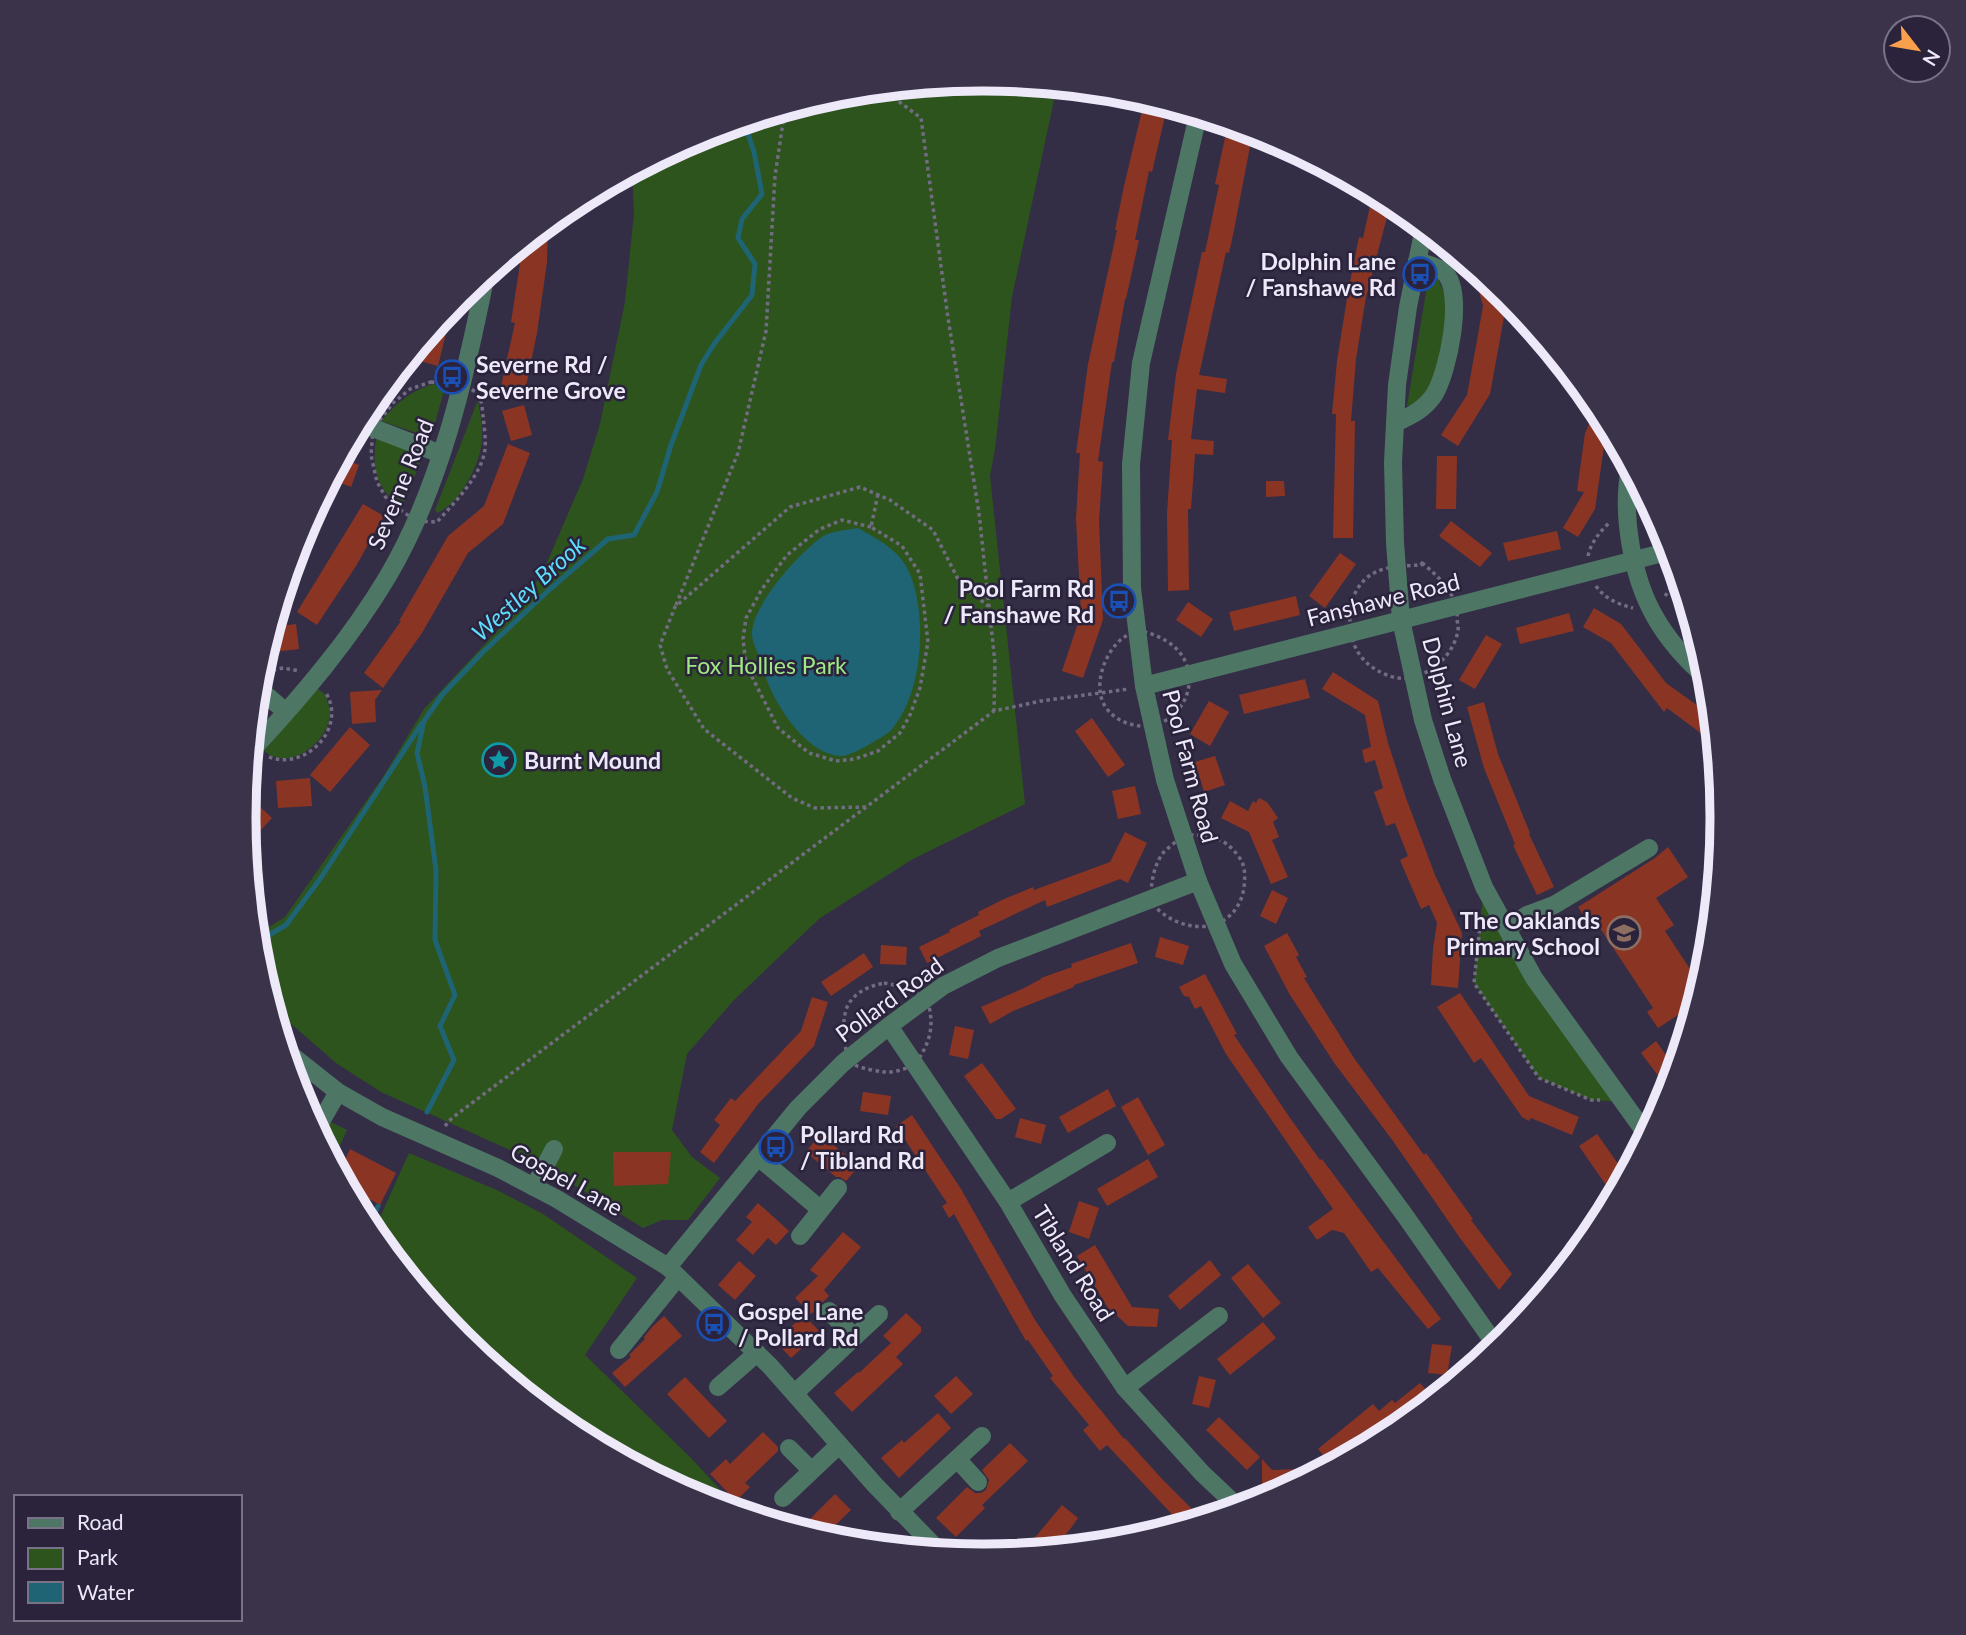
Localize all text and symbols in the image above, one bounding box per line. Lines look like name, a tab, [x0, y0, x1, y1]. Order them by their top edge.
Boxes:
north arrow	[1882, 14, 1952, 84]
text: N	[1918, 46, 1946, 70]
place label: Dolphin Lane / Fanshawe Rd	[1246, 247, 1396, 301]
bus stop icon: Dolphin Lane / Fanshawe Rd	[1401, 255, 1439, 293]
place label: Severne Rd / Severne Grove	[476, 350, 626, 404]
bus stop icon: Severne Rd / Severne Grove	[433, 358, 471, 396]
street label: Severne Road	[361, 415, 439, 553]
water label: Westley Brook	[465, 529, 591, 647]
street label: Fanshawe Road	[1304, 566, 1462, 632]
place label: Pool Farm Rd / Fanshawe Rd	[944, 574, 1094, 628]
bus stop icon: Pool Farm Rd / Fanshawe Rd	[1100, 582, 1138, 620]
street label: Dolphin Lane	[1417, 634, 1479, 770]
park label: Fox Hollies Park	[685, 651, 847, 679]
street label: Pool Farm Road	[1157, 686, 1225, 846]
place icon: Burnt Mound	[480, 741, 518, 779]
place label: Burnt Mound	[524, 746, 661, 774]
place label: The Oaklands Primary School	[1446, 906, 1600, 960]
school or university icon: The Oaklands Primary School	[1605, 914, 1643, 952]
street label: Pollard Road	[830, 951, 948, 1047]
place label: Pollard Rd / Tibland Rd	[800, 1120, 924, 1174]
bus stop icon: Pollard Rd / Tibland Rd	[757, 1128, 795, 1166]
street label: Gospel Lane	[506, 1137, 628, 1221]
street label: Tibland Road	[1027, 1200, 1121, 1326]
place label: Gospel Lane / Pollard Rd	[738, 1297, 863, 1351]
bus stop icon: Gospel Lane / Pollard Rd	[695, 1305, 733, 1343]
legend	[14, 1495, 242, 1621]
text: Road	[77, 1509, 124, 1534]
text: Park	[77, 1544, 118, 1569]
text: Water	[77, 1579, 134, 1604]

